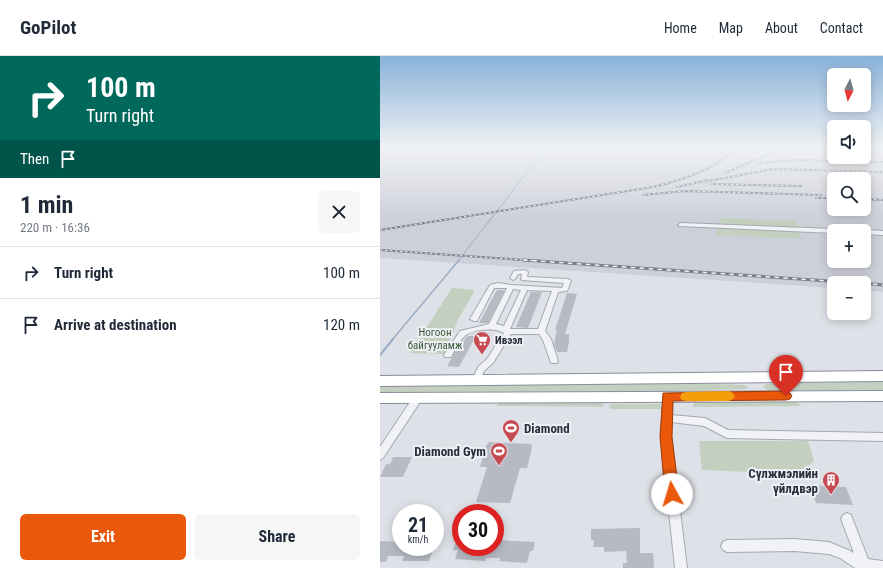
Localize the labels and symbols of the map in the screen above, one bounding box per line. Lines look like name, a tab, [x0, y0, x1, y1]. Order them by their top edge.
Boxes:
north arrow	[827, 68, 871, 112]
park label: Ногоон байгууламж	[408, 326, 463, 352]
supermarket icon: Ивээл	[472, 330, 492, 355]
place label: Ивээл	[495, 334, 523, 347]
pin	[769, 355, 803, 396]
sports icon: Diamond	[501, 418, 521, 443]
place label: Diamond	[524, 421, 570, 436]
sports icon: Diamond Gym	[489, 441, 509, 466]
place label: Diamond Gym	[414, 444, 486, 459]
place label: Сүлжмэлийн үйлдвэр	[748, 466, 818, 496]
building icon: Сүлжмэлийн үйлдвэр	[821, 470, 841, 495]
position arrow	[651, 473, 693, 515]
speed limit sign: 30	[452, 504, 504, 556]

